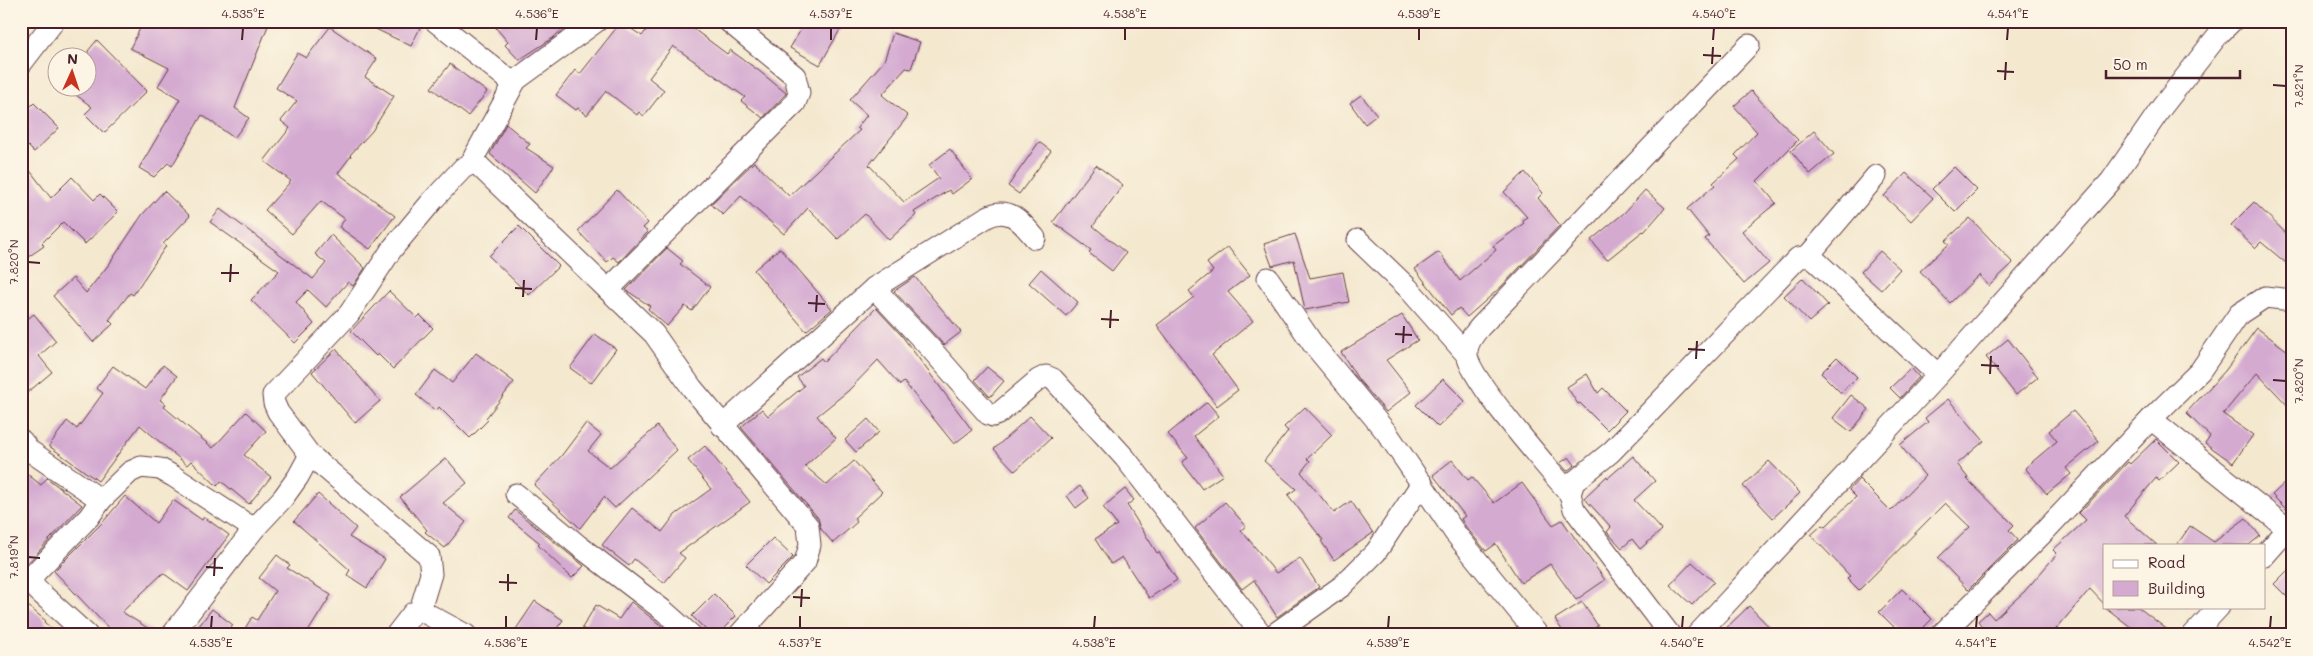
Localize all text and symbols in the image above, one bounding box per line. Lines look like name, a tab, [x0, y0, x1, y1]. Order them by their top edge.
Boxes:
text: 4.535°E	[221, 5, 265, 21]
text: 4.536°E	[515, 5, 559, 21]
text: 4.537°E	[810, 5, 853, 21]
text: 4.538°E	[1103, 5, 1147, 21]
text: 4.539°E	[1397, 5, 1441, 21]
text: 4.540°E	[1692, 5, 1736, 21]
text: 4.541°E	[1987, 5, 2029, 21]
north arrow	[48, 48, 98, 98]
scale bar	[2106, 48, 2239, 80]
text: N	[67, 49, 79, 68]
text: 50 m	[2113, 54, 2148, 74]
text: 7.821°N	[2290, 64, 2306, 108]
text: 7.820°N	[5, 239, 21, 285]
text: 7.820°N	[2290, 358, 2306, 404]
text: 7.819°N	[5, 535, 21, 579]
legend	[2103, 544, 2266, 608]
text: Road	[2148, 552, 2185, 572]
text: Building	[2148, 578, 2205, 598]
text: 4.535°E	[189, 634, 233, 650]
text: 4.536°E	[484, 634, 528, 650]
text: 4.537°E	[779, 634, 822, 650]
text: 4.538°E	[1072, 634, 1116, 650]
text: 4.539°E	[1366, 634, 1410, 650]
text: 4.540°E	[1660, 634, 1704, 650]
text: 4.541°E	[1955, 634, 1997, 650]
text: 4.542°E	[2249, 634, 2292, 650]

